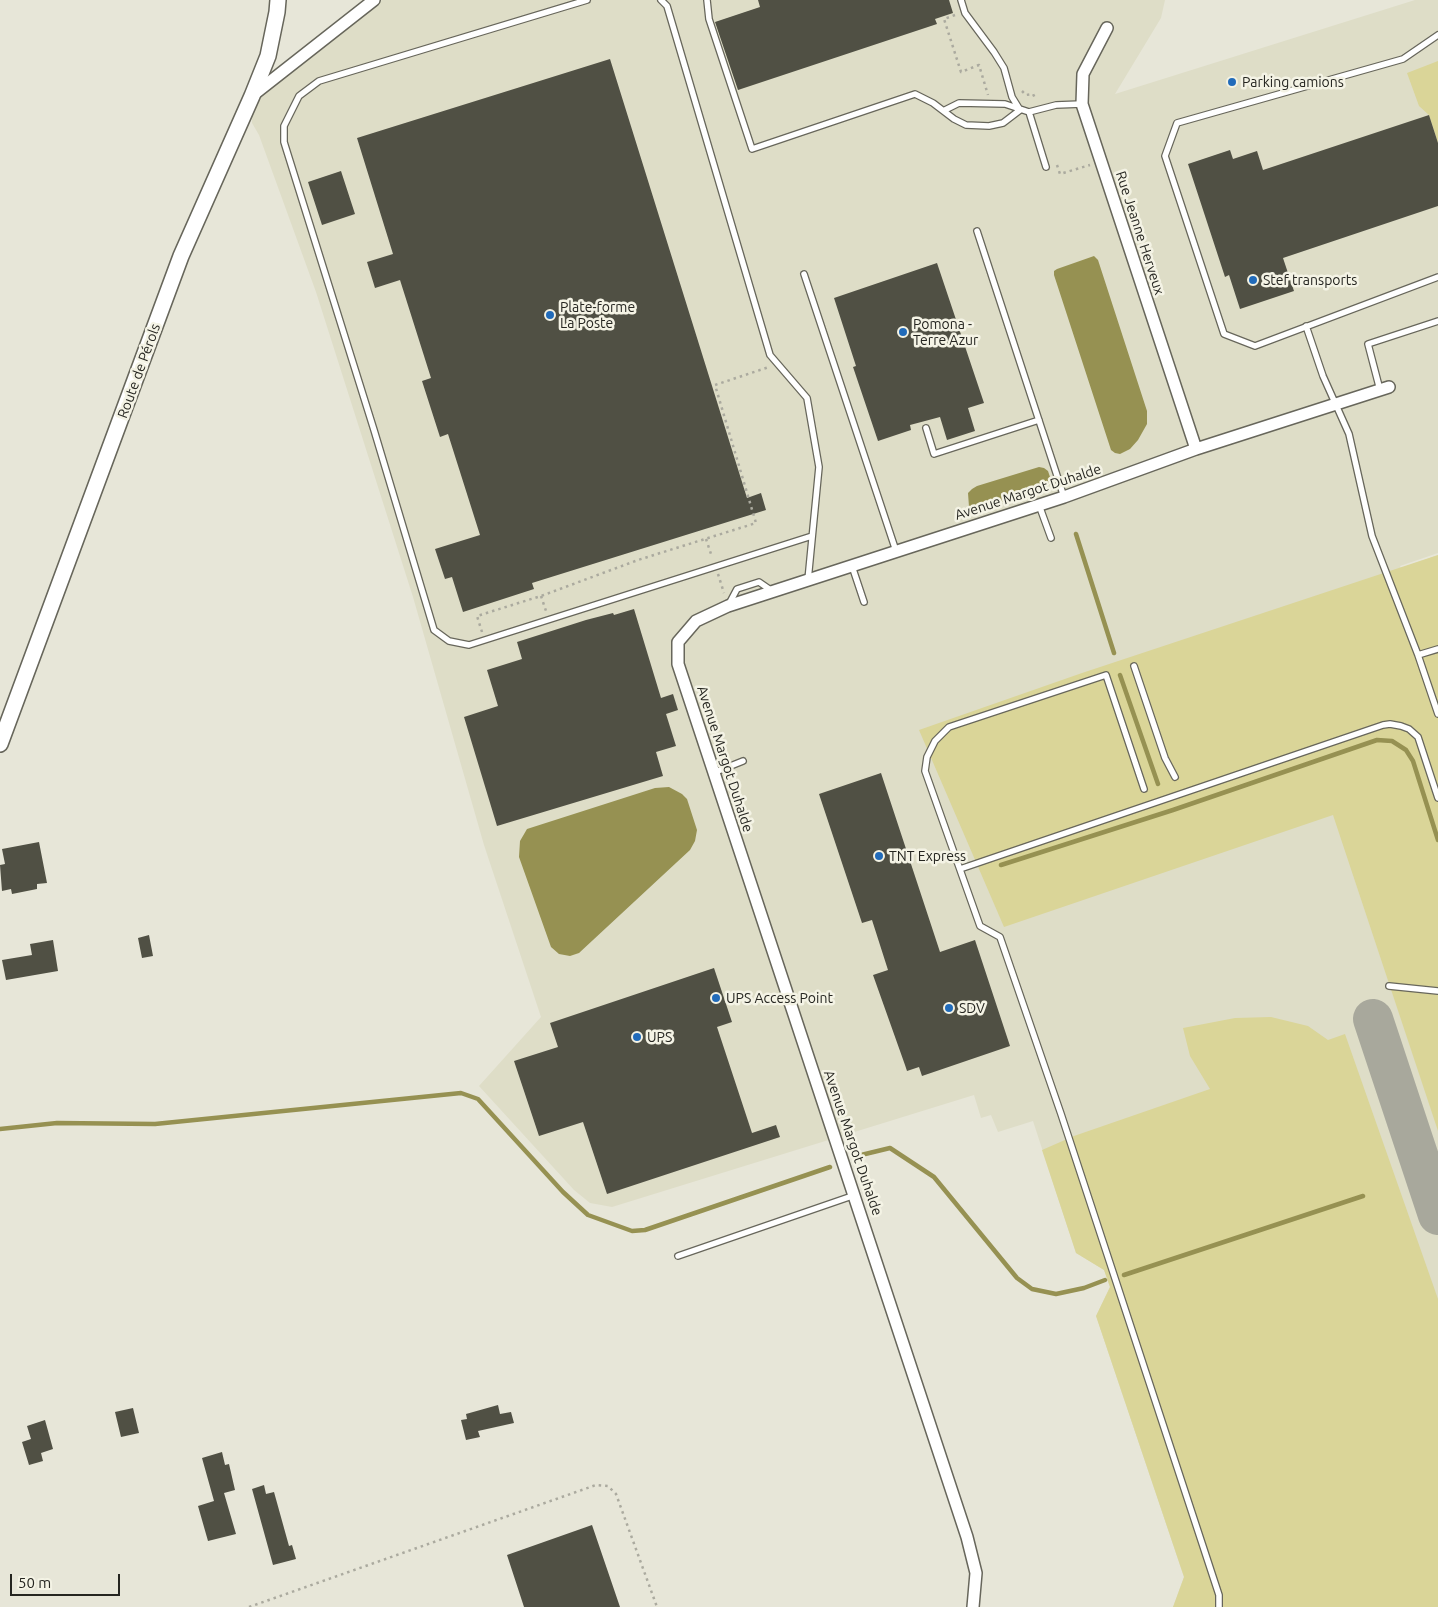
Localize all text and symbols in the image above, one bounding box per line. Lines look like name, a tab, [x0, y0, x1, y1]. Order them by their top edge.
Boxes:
place label: Parking camions	[1242, 74, 1344, 90]
marker: Parking camions	[1226, 76, 1238, 88]
street label: Rue Jeanne Herveux	[1112, 169, 1168, 297]
place label: Stef transports	[1263, 272, 1357, 288]
marker: Stef transports	[1247, 274, 1259, 286]
place label: Plate-forme La Poste	[560, 299, 635, 332]
marker: Plate-forme La Poste	[544, 309, 556, 321]
place label: Pomona - Terre Azur	[913, 316, 978, 348]
street label: Route de Pérols	[114, 321, 164, 421]
marker: Pomona - Terre Azur	[897, 326, 909, 338]
street label: Avenue Margot Duhalde	[953, 460, 1103, 524]
street label: Avenue Margot Duhalde	[693, 684, 757, 834]
place label: TNT Express	[889, 848, 966, 864]
marker: TNT Express	[873, 850, 885, 862]
place label: UPS Access Point	[726, 990, 833, 1006]
marker: UPS Access Point	[710, 992, 722, 1004]
place label: SDV	[959, 1000, 985, 1016]
marker: SDV	[943, 1002, 955, 1014]
place label: UPS	[647, 1029, 672, 1045]
marker: UPS	[631, 1031, 643, 1043]
street label: Avenue Margot Duhalde	[820, 1068, 886, 1218]
scale bar	[12, 1564, 122, 1596]
text: 50 m	[18, 1574, 51, 1591]

